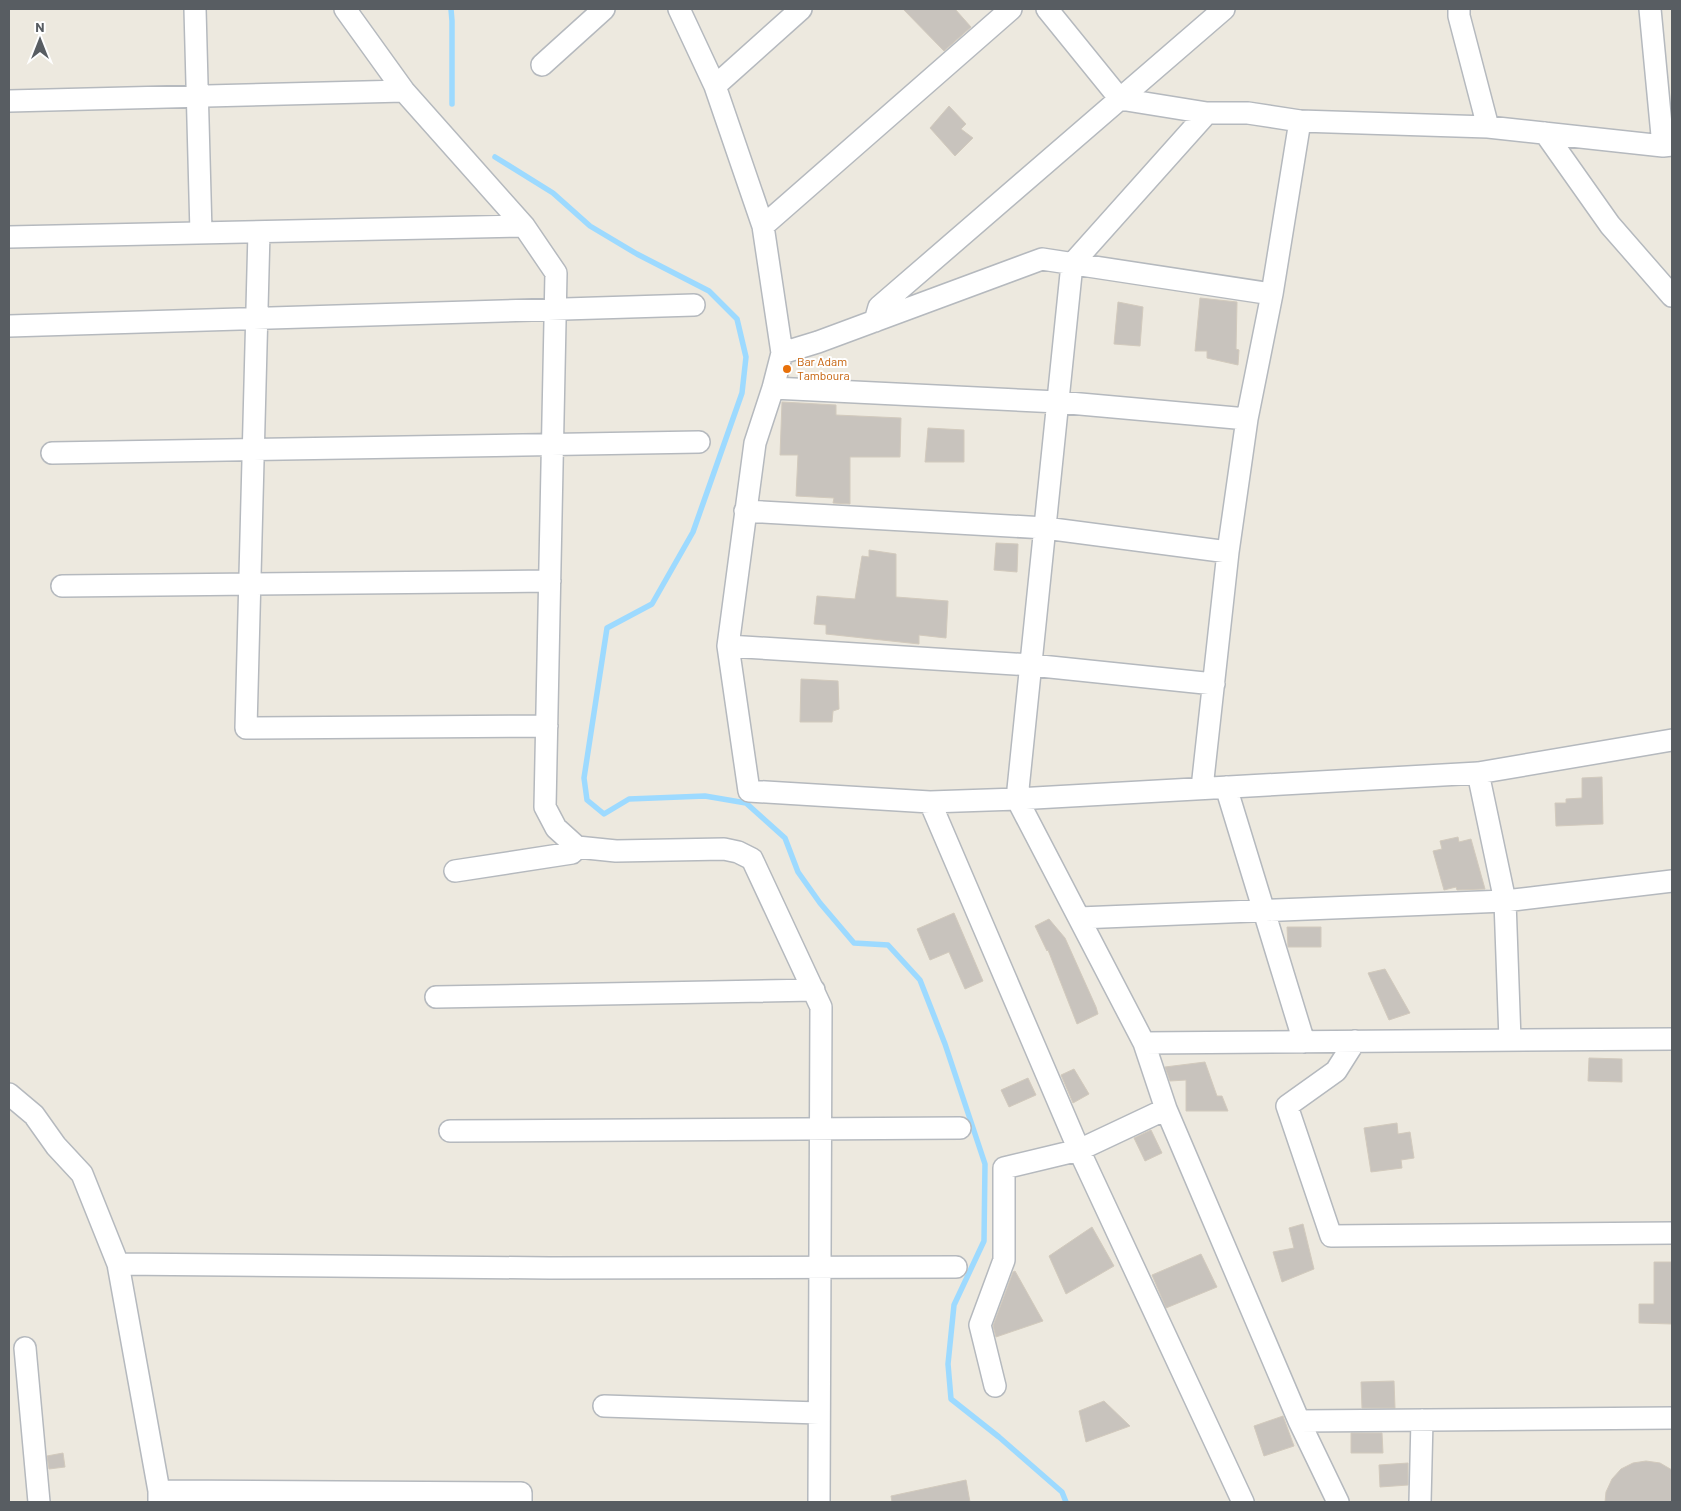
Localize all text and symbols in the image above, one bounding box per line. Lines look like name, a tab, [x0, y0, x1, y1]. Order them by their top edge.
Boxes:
north arrow	[15, 15, 65, 65]
text: N	[35, 18, 45, 35]
place label: Bar Adam Tamboura	[797, 354, 850, 382]
marker: Bar Adam Tamboura	[781, 363, 793, 375]

